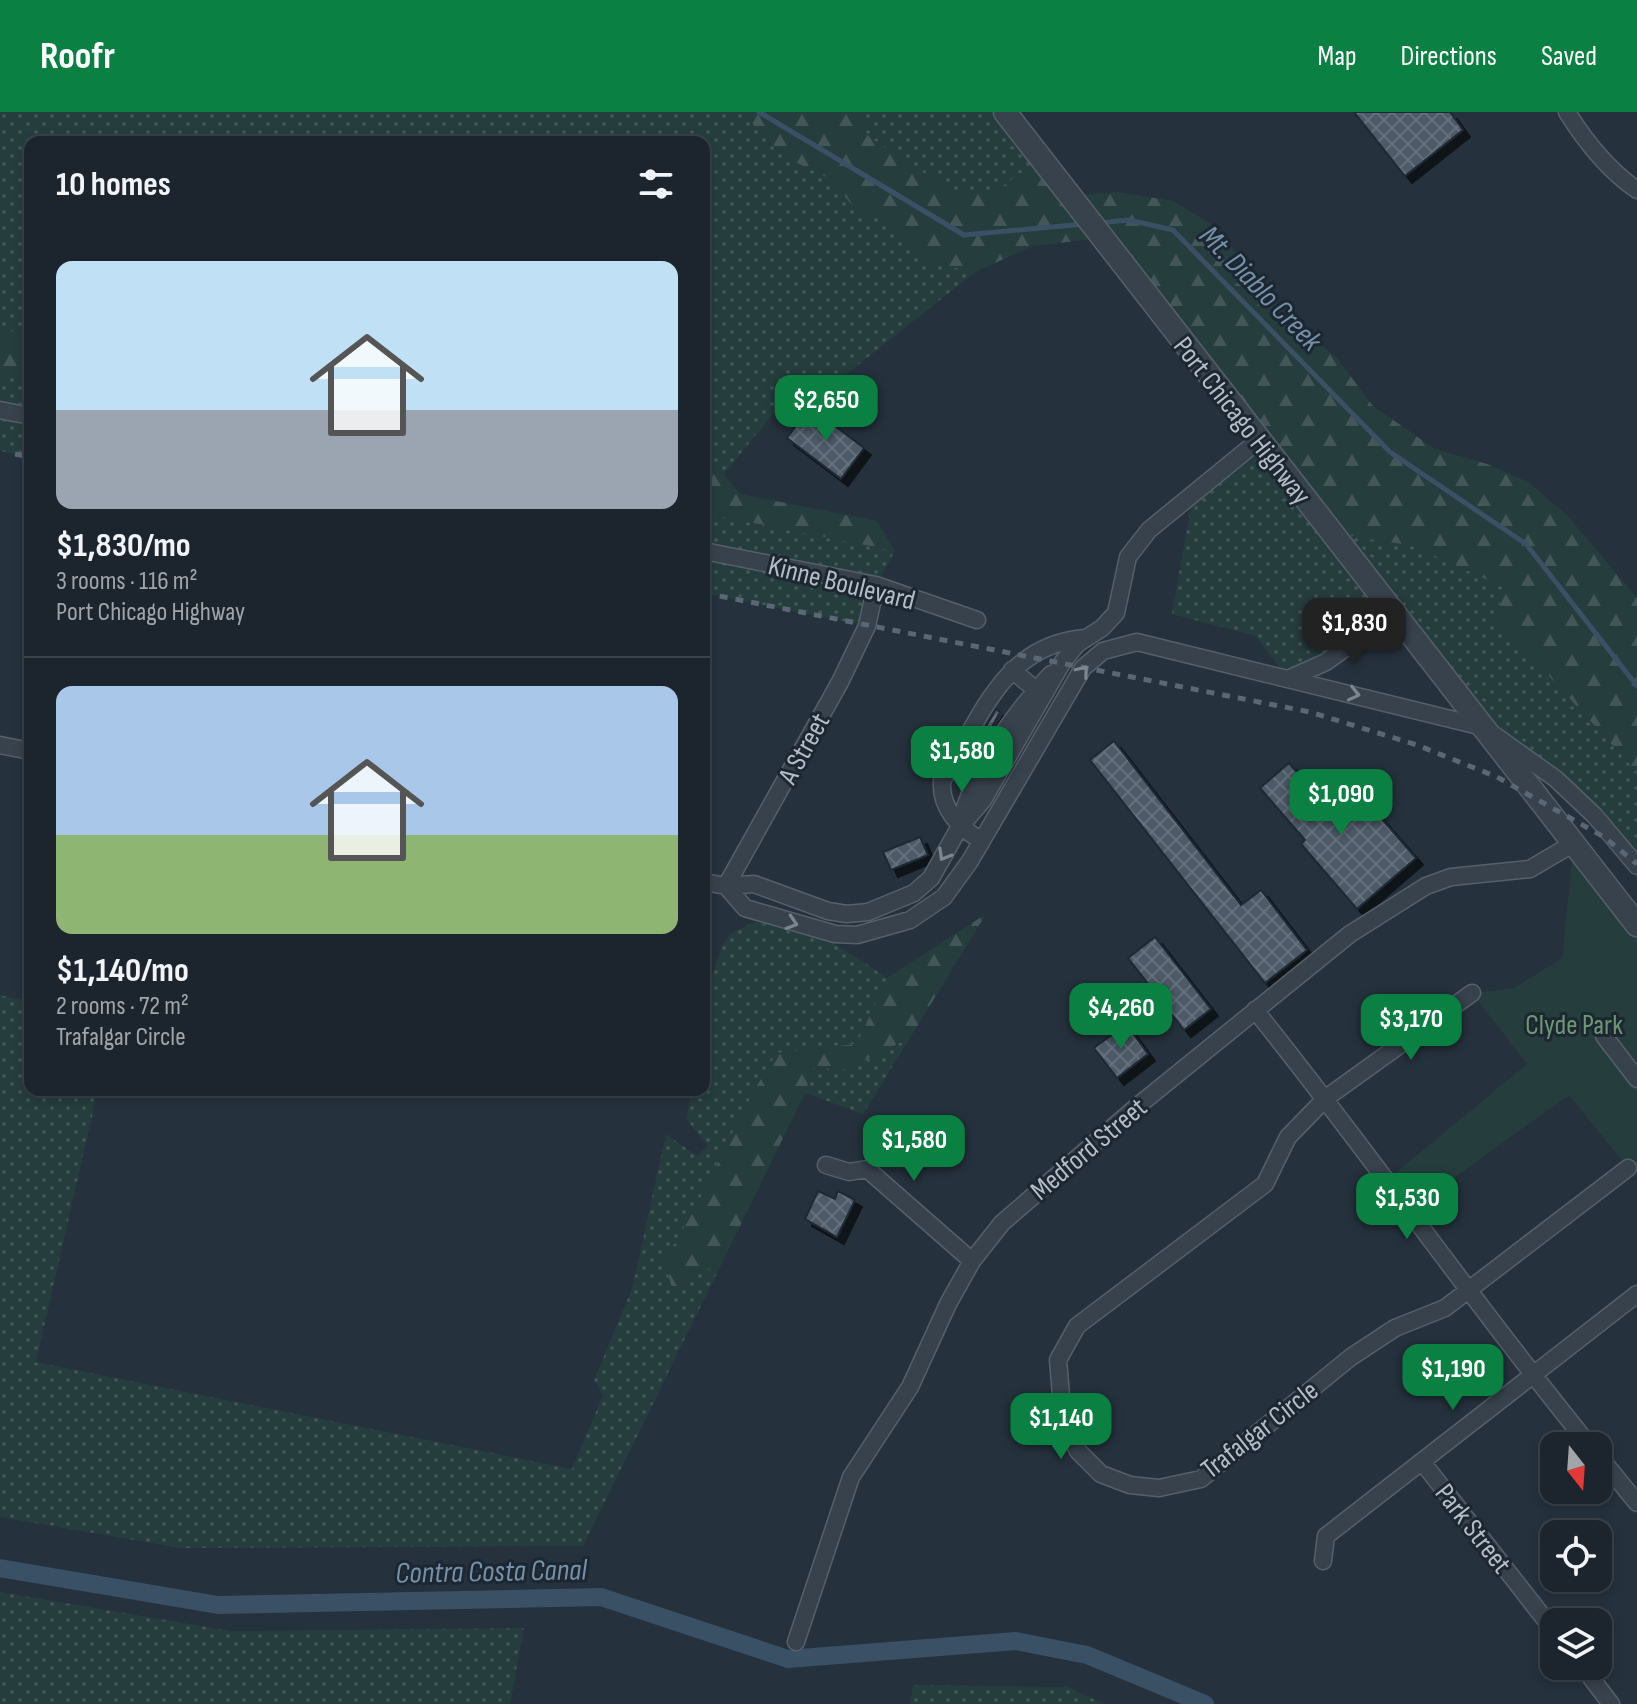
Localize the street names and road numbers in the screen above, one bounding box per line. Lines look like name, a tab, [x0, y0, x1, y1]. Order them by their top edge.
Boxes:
street label: Port Chicago Highway	[1166, 331, 1318, 511]
street label: Kinne Boulevard	[765, 549, 918, 618]
street label: A Street	[771, 708, 837, 791]
street label: Medford Street	[1024, 1091, 1154, 1207]
street label: Trafalgar Circle	[1195, 1374, 1325, 1486]
street label: Park Street	[1428, 1478, 1518, 1580]

